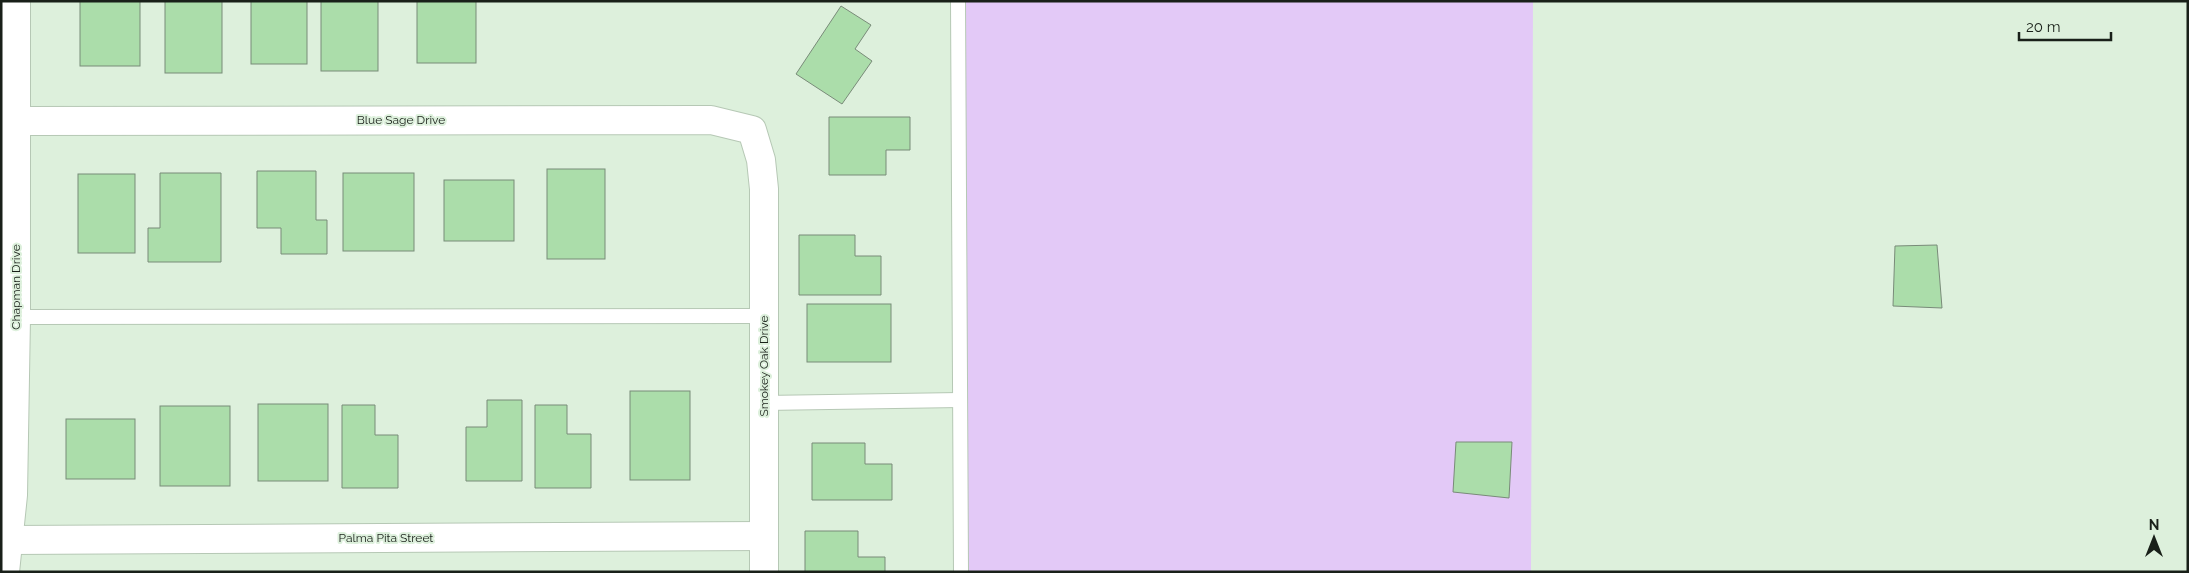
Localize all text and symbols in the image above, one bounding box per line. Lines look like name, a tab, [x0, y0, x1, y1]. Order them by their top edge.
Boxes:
scale bar	[2019, 10, 2112, 42]
text: 20 m	[2026, 18, 2061, 36]
street label: Blue Sage Drive	[357, 113, 445, 127]
street label: Chapman Drive	[9, 244, 23, 330]
street label: Smokey Oak Drive	[757, 315, 771, 417]
north arrow	[2129, 513, 2179, 563]
text: N	[2149, 517, 2159, 533]
street label: Palma Pita Street	[339, 531, 433, 545]

